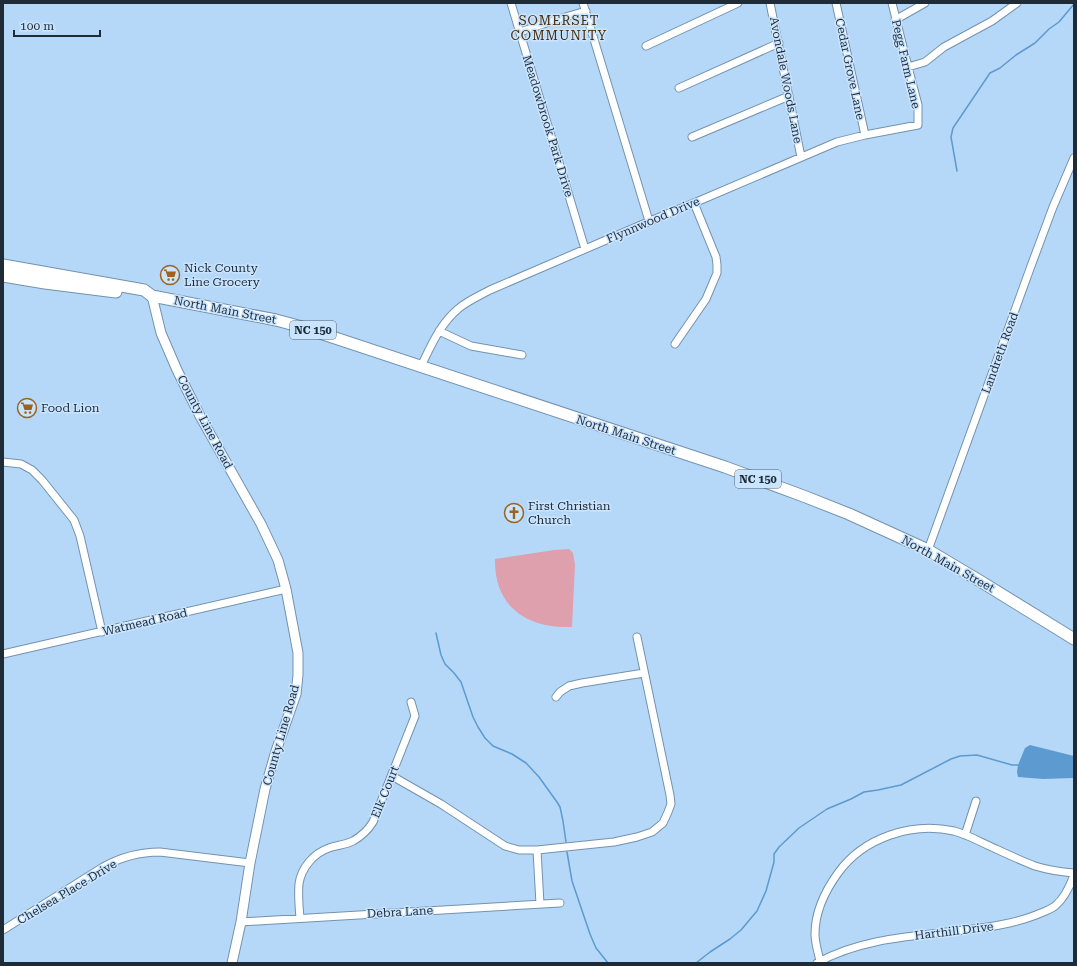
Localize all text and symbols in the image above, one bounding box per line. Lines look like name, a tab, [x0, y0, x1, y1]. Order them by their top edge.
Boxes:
scale bar	[14, 12, 100, 38]
district label: SOMERSET COMMUNITY	[511, 13, 607, 43]
street label: Avondale Woods Lane	[767, 16, 805, 145]
street label: Cedar Grove Lane	[832, 17, 868, 121]
street label: Pegg Farm Lane	[889, 18, 923, 110]
text: 100 m	[20, 19, 54, 33]
street label: Meadowbrook Park Drive	[520, 53, 576, 199]
street label: Flynnwood Drive	[604, 194, 702, 246]
place label: Nick County Line Grocery	[184, 261, 261, 289]
supermarket icon: Nick County Line Grocery	[159, 264, 181, 286]
street label: North Main Street	[173, 293, 278, 327]
street label: Landreth Road	[979, 310, 1021, 396]
road number: NC 150	[290, 321, 336, 339]
street label: County Line Road	[174, 373, 236, 472]
supermarket icon: Food Lion	[16, 397, 38, 419]
place label: Food Lion	[41, 401, 100, 415]
street label: North Main Street	[574, 412, 678, 458]
road number: NC 150	[735, 470, 781, 488]
place label: First Christian Church	[528, 499, 611, 527]
church icon: First Christian Church	[503, 502, 525, 524]
street label: North Main Street	[899, 533, 997, 596]
street label: Watmead Road	[101, 605, 189, 639]
street label: County Line Road	[260, 683, 302, 787]
street label: Elk Court	[368, 763, 402, 820]
street label: Chelsea Place Drive	[15, 857, 120, 927]
street label: Debra Lane	[367, 903, 434, 921]
street label: Harthill Drive	[914, 919, 995, 943]

